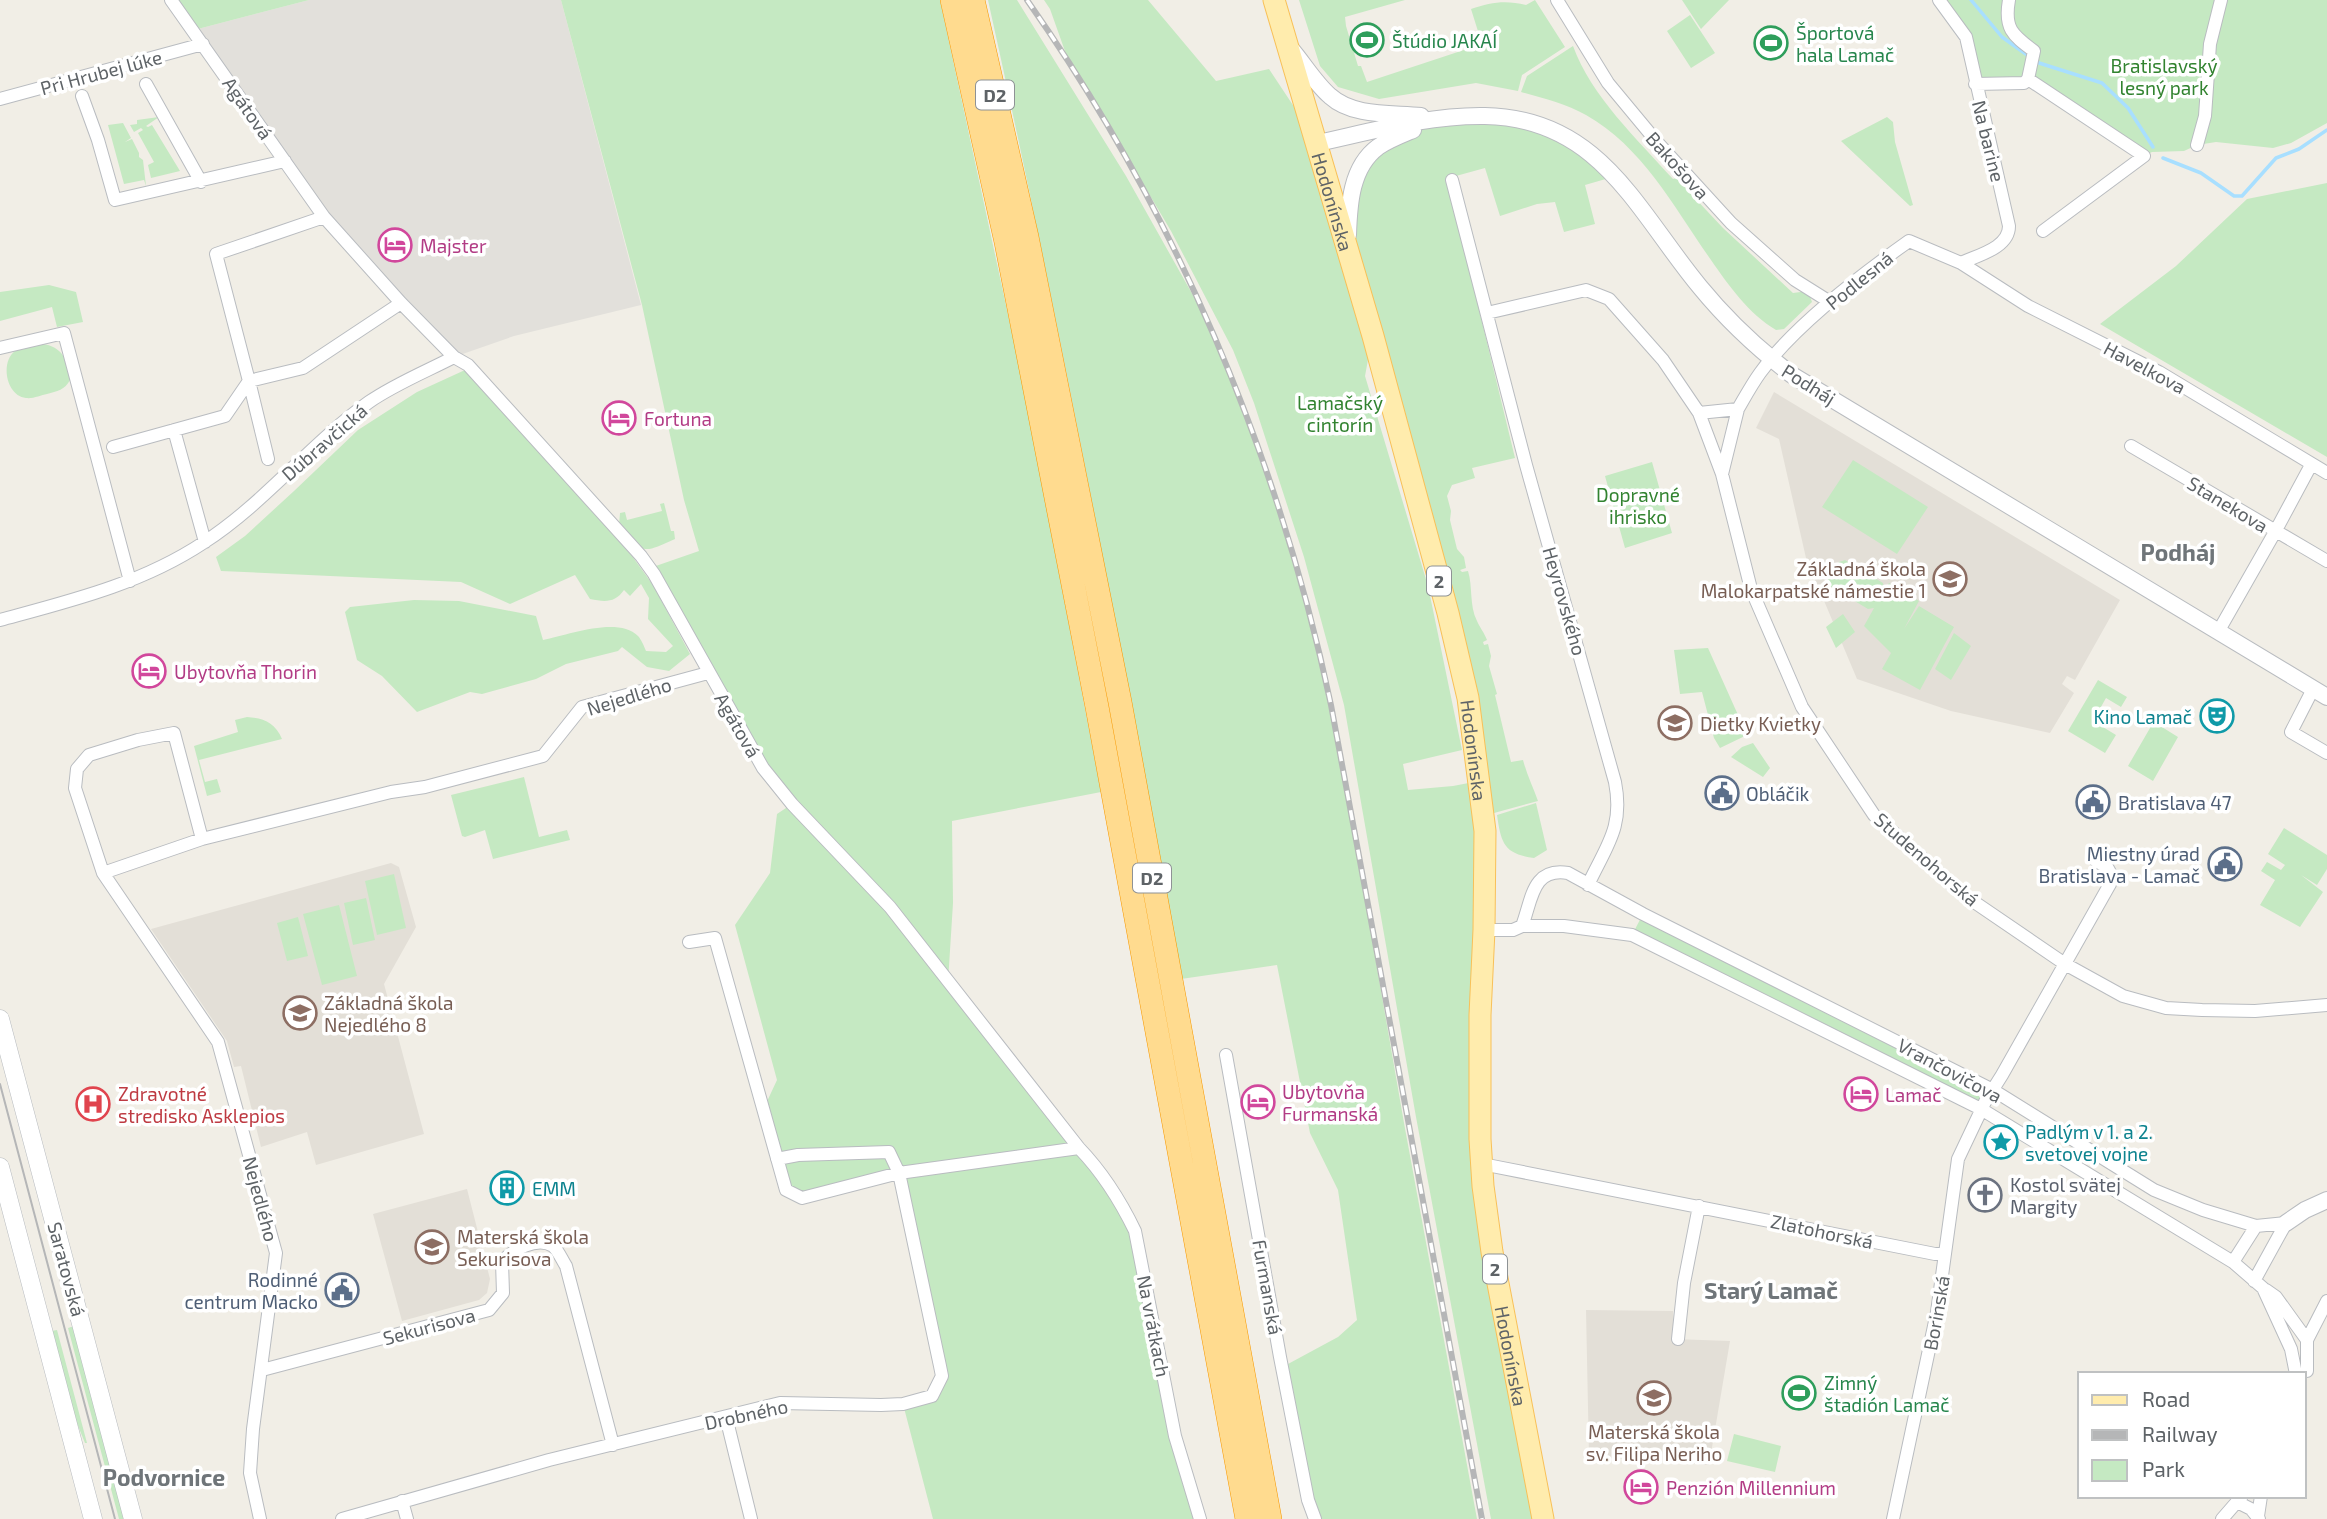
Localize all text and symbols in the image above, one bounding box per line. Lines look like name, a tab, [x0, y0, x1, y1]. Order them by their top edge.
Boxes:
sports icon: Štúdio JAKAÍ	[1348, 21, 1386, 59]
place label: Športová hala Lamač	[1796, 21, 1894, 66]
sports icon: Športová hala Lamač	[1752, 24, 1790, 62]
place label: Štúdio JAKAÍ	[1392, 29, 1498, 52]
street label: Pri Hrubej lúke	[38, 45, 164, 99]
park label: Bratislavský lesný park	[2111, 54, 2217, 99]
street label: Agátová	[218, 72, 278, 144]
road number: D2	[976, 80, 1014, 110]
street label: Na barine	[1968, 98, 2010, 184]
street label: Bakošova	[1642, 126, 1714, 204]
street label: Hodonínska	[1308, 149, 1359, 254]
hotel icon: Majster	[376, 226, 414, 264]
place label: Majster	[420, 234, 487, 257]
street label: Podlesná	[1821, 246, 1897, 314]
street label: Havelkova	[2100, 336, 2190, 398]
street label: Podháj	[1778, 359, 1840, 409]
park label: Lamačský cintorín	[1297, 391, 1383, 436]
street label: Dúbravčická	[277, 399, 371, 485]
hotel icon: Fortuna	[600, 399, 638, 437]
place label: Fortuna	[644, 407, 712, 430]
street label: Stanekova	[2184, 471, 2272, 537]
park label: Dopravné ihrisko	[1596, 483, 1680, 528]
district label: Podháj	[2141, 538, 2215, 566]
street label: Heyrovského	[1538, 544, 1592, 658]
place label: Základná škola Malokarpatské námestie 1	[1701, 557, 1926, 602]
school or university icon: Základná škola Malokarpatské námestie 1	[1931, 560, 1969, 598]
road number: 2	[1427, 566, 1451, 596]
hotel icon: Ubytovňa Thorin	[130, 652, 168, 690]
place label: Ubytovňa Thorin	[174, 660, 317, 683]
street label: Nejedlého	[584, 672, 674, 720]
street label: Agátová	[710, 688, 766, 762]
theatre icon: Kino Lamač	[2198, 697, 2236, 735]
street label: Hodonínska	[1457, 698, 1493, 802]
school or university icon: Dietky Kvietky	[1656, 704, 1694, 742]
place label: Kino Lamač	[2093, 705, 2192, 728]
place label: Dietky Kvietky	[1700, 712, 1821, 735]
public building icon: Obláčik	[1703, 774, 1741, 812]
place label: Obláčik	[1746, 782, 1810, 805]
public building icon: Bratislava 47	[2074, 783, 2112, 821]
place label: Bratislava 47	[2118, 791, 2232, 814]
street label: Studenohorská	[1870, 807, 1984, 911]
place label: Miestny úrad Bratislava - Lamač	[2039, 842, 2200, 887]
public building icon: Miestny úrad Bratislava - Lamač	[2206, 845, 2244, 883]
road number: D2	[1133, 864, 1171, 892]
place label: Základná škola Nejedlého 8	[324, 991, 453, 1036]
school or university icon: Základná škola Nejedlého 8	[281, 994, 319, 1032]
street label: Vrančovičova	[1894, 1033, 2006, 1107]
hotel icon: Lamač	[1842, 1075, 1880, 1113]
place label: Ubytovňa Furmanská	[1282, 1080, 1378, 1125]
place label: Zdravotné stredisko Asklepios	[118, 1082, 285, 1127]
hotel icon: Ubytovňa Furmanská	[1239, 1083, 1277, 1121]
place label: Lamač	[1885, 1083, 1942, 1106]
hospital icon: Zdravotné stredisko Asklepios	[74, 1085, 112, 1123]
place label: Padlým v 1. a 2. svetovej vojne	[2025, 1120, 2153, 1165]
place icon: Padlým v 1. a 2. svetovej vojne	[1982, 1123, 2020, 1161]
street label: Nejedlého	[239, 1154, 283, 1244]
building icon: EMM	[488, 1169, 526, 1207]
place label: Kostol svätej Margity	[2010, 1173, 2121, 1218]
church icon: Kostol svätej Margity	[1966, 1176, 2004, 1214]
place label: EMM	[532, 1177, 576, 1200]
street label: Zlatohorská	[1769, 1209, 1875, 1253]
street label: Saratovská	[43, 1219, 91, 1319]
place label: Materská škola Sekurisova	[457, 1225, 589, 1270]
school or university icon: Materská škola Sekurisova	[413, 1228, 451, 1266]
street label: Furmanská	[1248, 1238, 1288, 1336]
road number: 2	[1483, 1254, 1507, 1284]
place label: Rodinné centrum Macko	[184, 1268, 318, 1313]
public building icon: Rodinné centrum Macko	[323, 1271, 361, 1309]
street label: Na vrátkach	[1133, 1273, 1175, 1379]
street label: Borinská	[1918, 1274, 1954, 1352]
district label: Starý Lamač	[1704, 1276, 1838, 1304]
street label: Sekurisova	[380, 1303, 478, 1349]
street label: Hodonínska	[1491, 1304, 1533, 1408]
place label: Zimný štadión Lamač	[1824, 1371, 1950, 1416]
legend	[2078, 1372, 2306, 1498]
sports icon: Zimný štadión Lamač	[1780, 1374, 1818, 1412]
school or university icon: Materská škola sv. Filipa Neriho	[1635, 1379, 1673, 1417]
text: Road	[2142, 1386, 2190, 1411]
street label: Drobného	[702, 1394, 790, 1434]
place label: Materská škola sv. Filipa Neriho	[1586, 1420, 1722, 1465]
text: Railway	[2142, 1421, 2218, 1446]
text: Park	[2142, 1456, 2185, 1481]
district label: Podvornice	[103, 1463, 225, 1491]
hotel icon: Penzión Millennium	[1622, 1468, 1660, 1506]
place label: Penzión Millennium	[1666, 1476, 1836, 1499]

